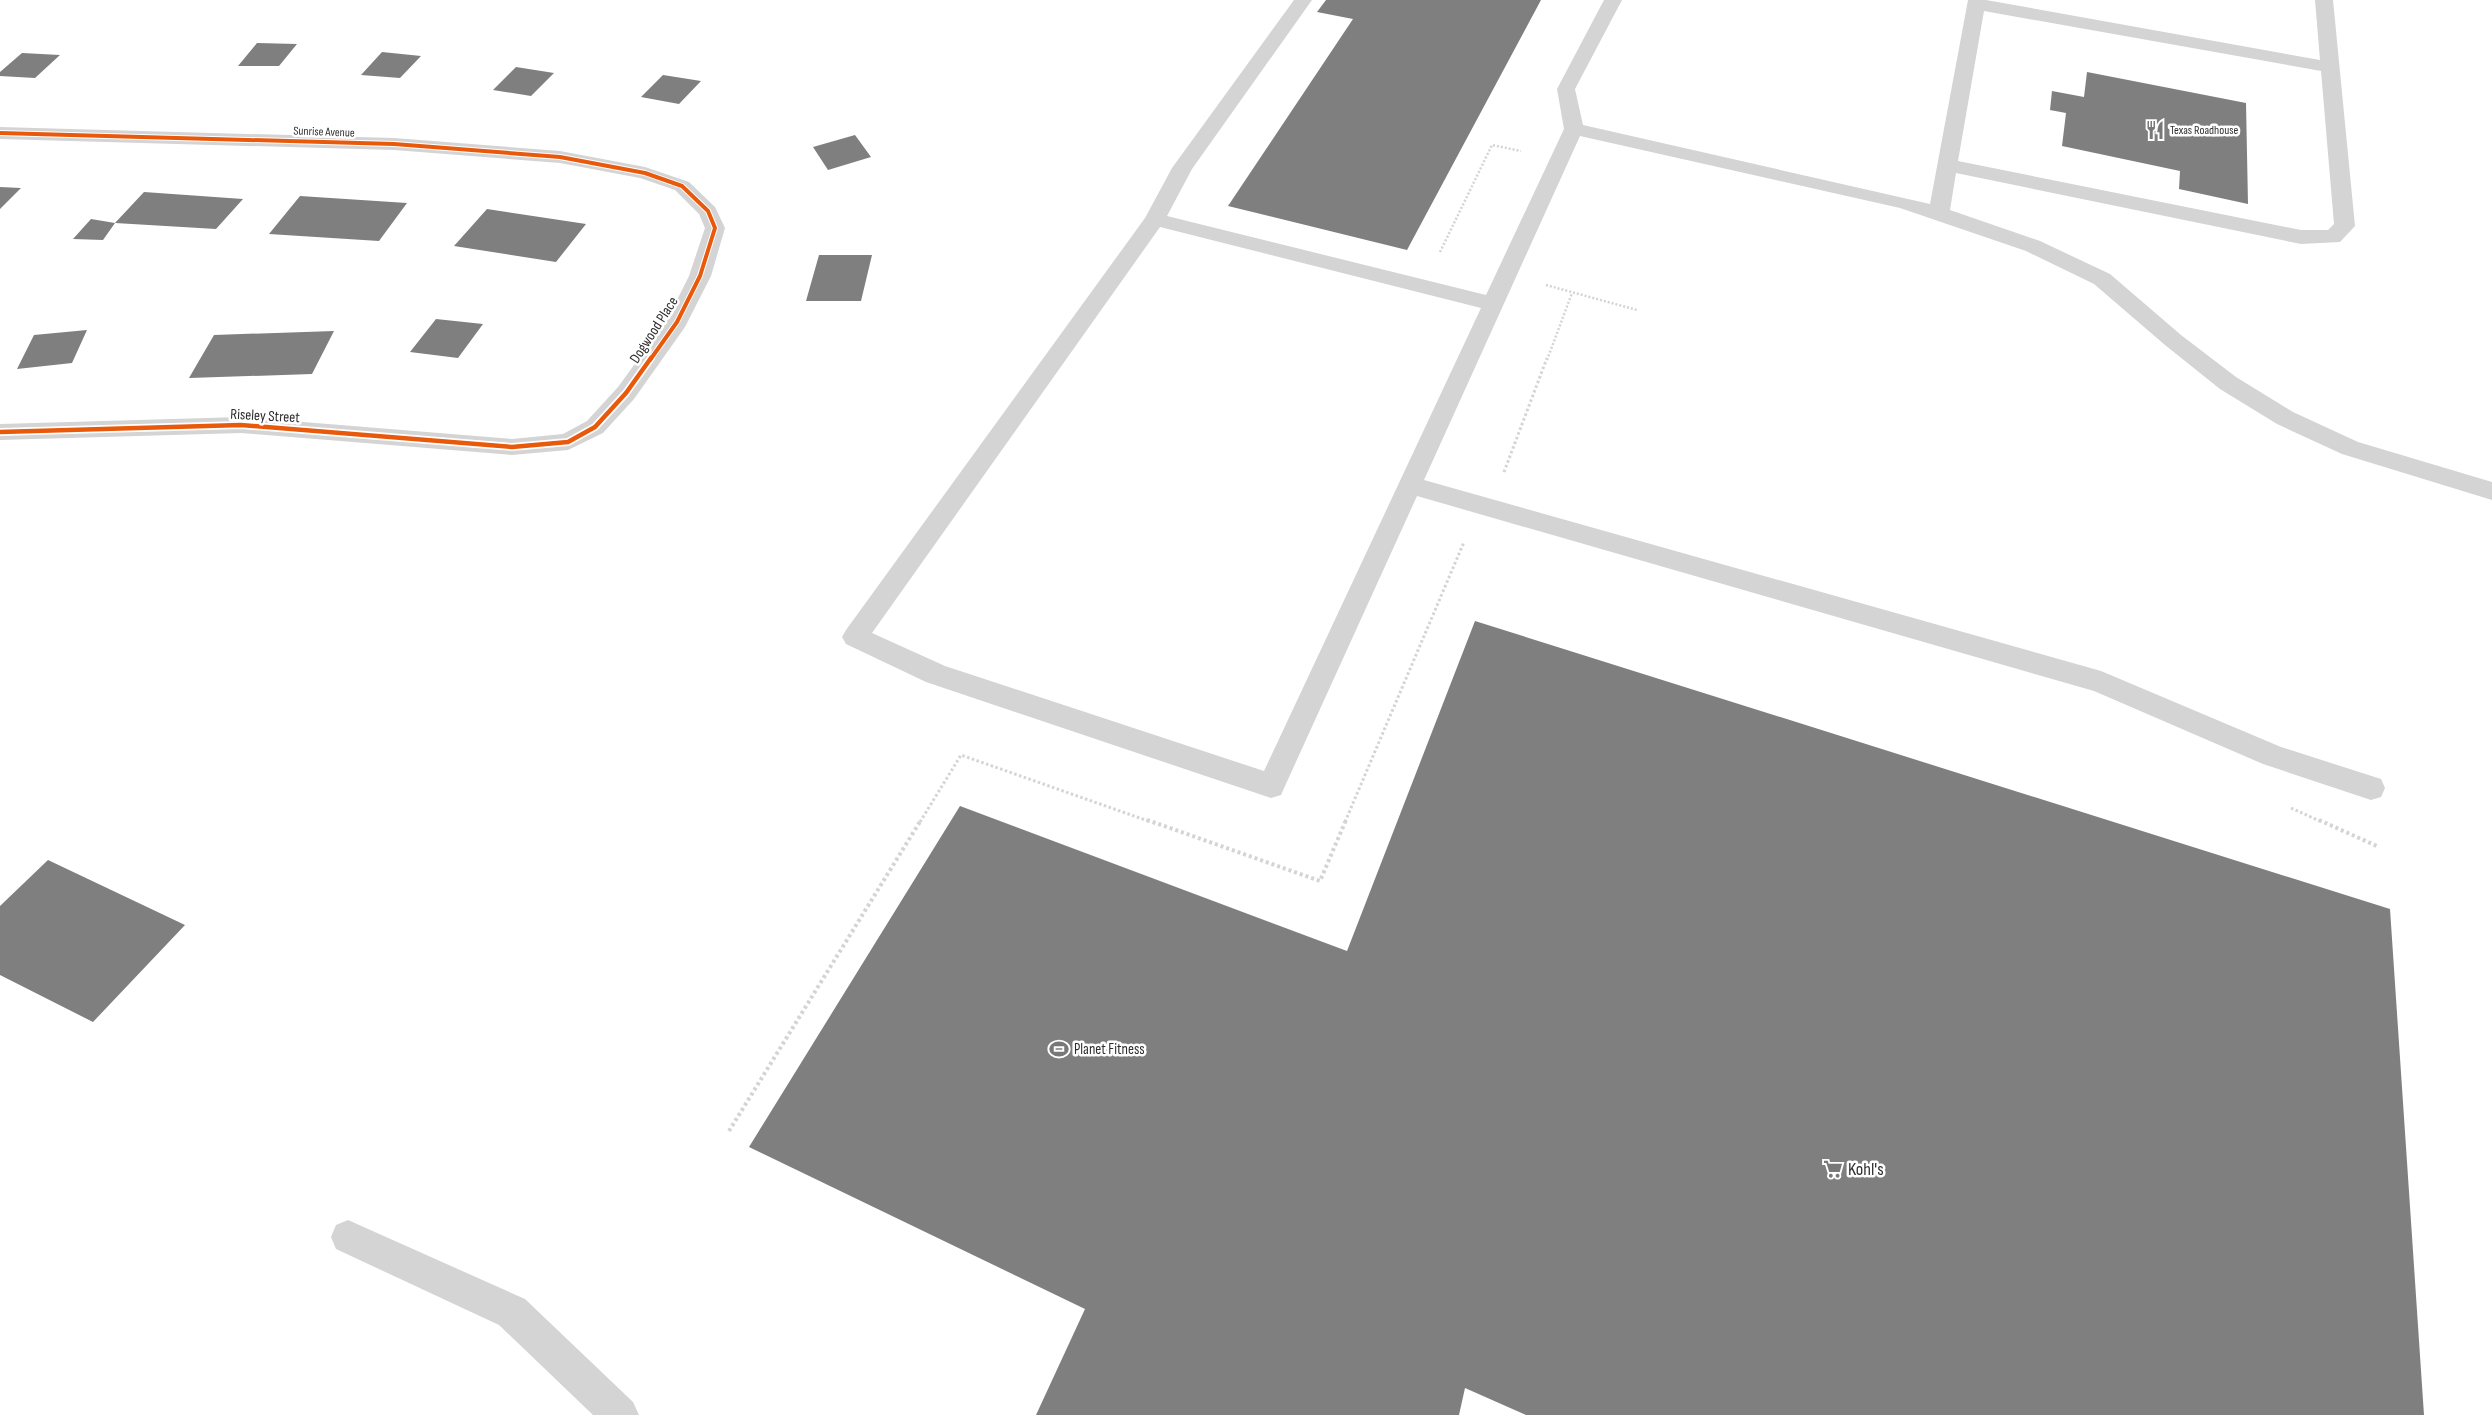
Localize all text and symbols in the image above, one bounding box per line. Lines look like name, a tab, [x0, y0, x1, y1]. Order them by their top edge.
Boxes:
restaurant icon: Texas Roadhouse	[2144, 119, 2166, 141]
street label: Sunrise Avenue	[293, 123, 355, 141]
place label: Texas Roadhouse	[2170, 123, 2238, 138]
street label: Dogwood Place	[625, 293, 683, 367]
street label: Riseley Street	[230, 405, 301, 427]
sports icon: Planet Fitness	[1048, 1038, 1070, 1060]
place label: Planet Fitness	[1074, 1040, 1145, 1059]
supermarket icon: Kohl's	[1822, 1158, 1844, 1180]
place label: Kohl's	[1848, 1159, 1884, 1180]

